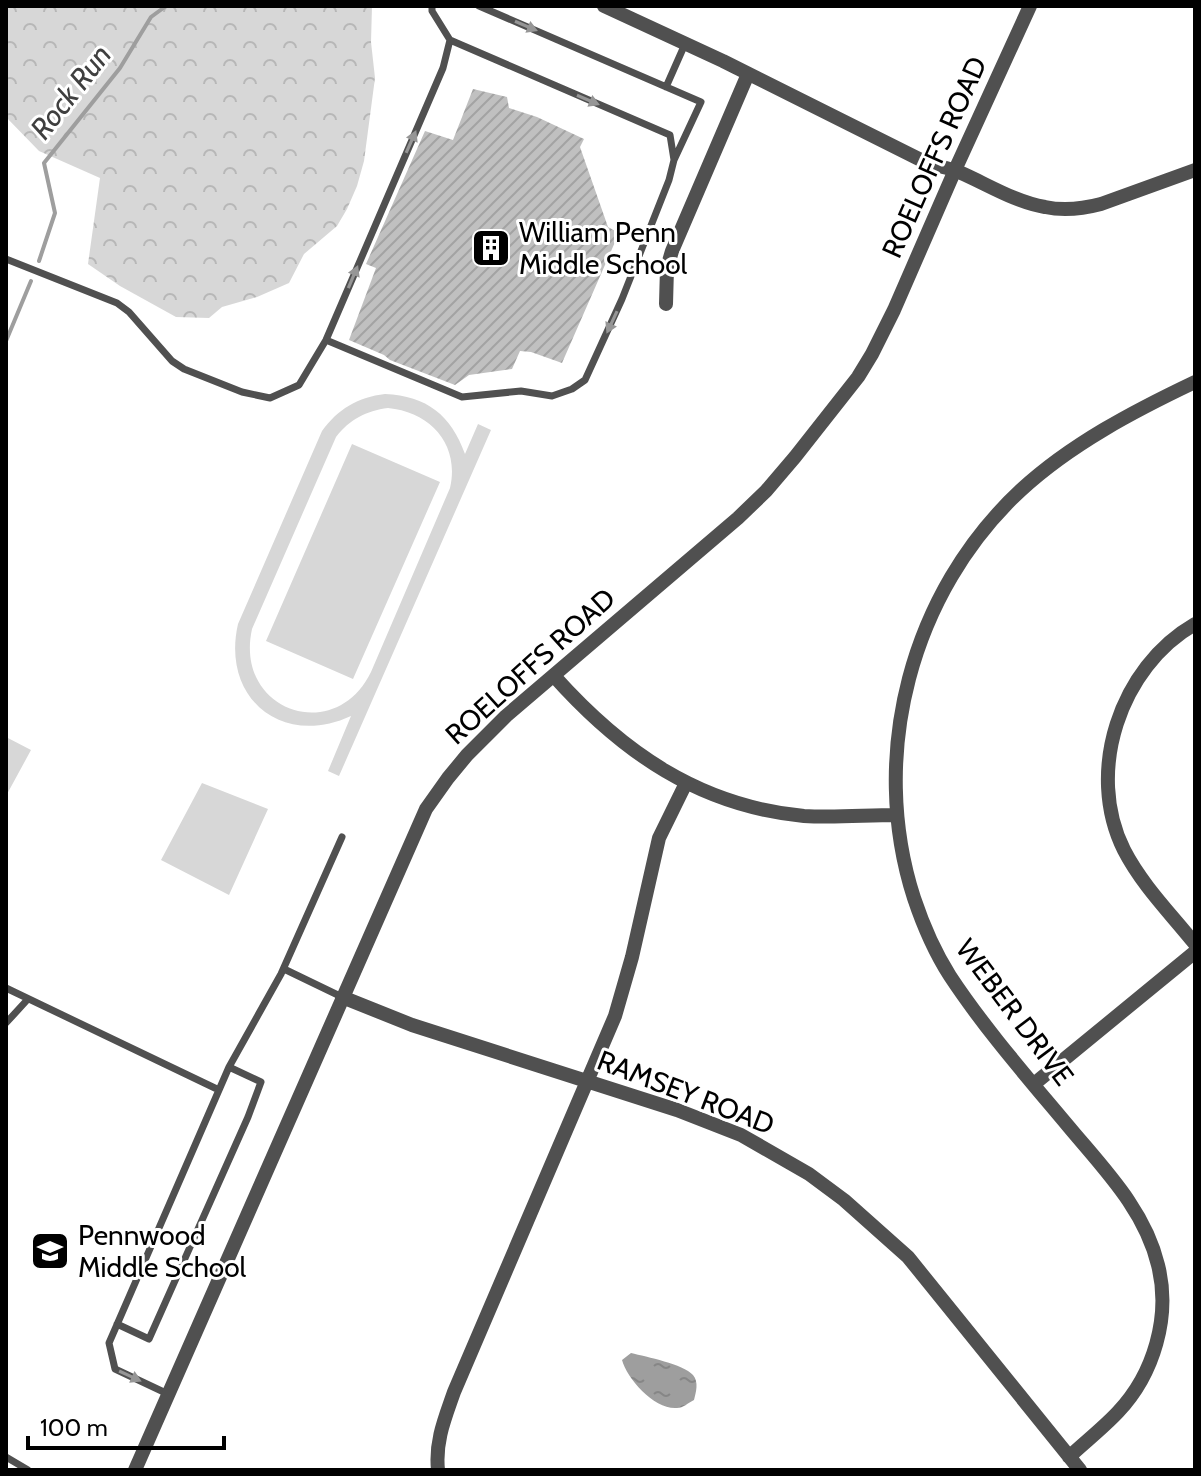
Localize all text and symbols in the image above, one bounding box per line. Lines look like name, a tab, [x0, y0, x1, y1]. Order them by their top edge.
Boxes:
one-way arrow	[514, 20, 538, 33]
water label: Rock Run	[22, 37, 119, 147]
street label: ROELOFFS ROAD	[874, 51, 994, 263]
one-way arrow	[576, 93, 599, 106]
one-way arrow	[404, 131, 417, 154]
place label: William Penn Middle School	[519, 215, 688, 281]
building icon: William Penn Middle School	[470, 227, 512, 269]
one-way arrow	[346, 265, 359, 289]
one-way arrow	[605, 310, 619, 334]
street label: ROELOFFS ROAD	[438, 581, 622, 751]
street label: WEBER DRIVE	[949, 932, 1081, 1092]
street label: RAMSEY ROAD	[593, 1043, 779, 1141]
place label: Pennwood Middle School	[78, 1218, 247, 1284]
school or university icon: Pennwood Middle School	[29, 1230, 71, 1272]
one-way arrow	[118, 1369, 141, 1383]
scale bar	[28, 1400, 224, 1450]
text: 100 m	[40, 1413, 108, 1442]

